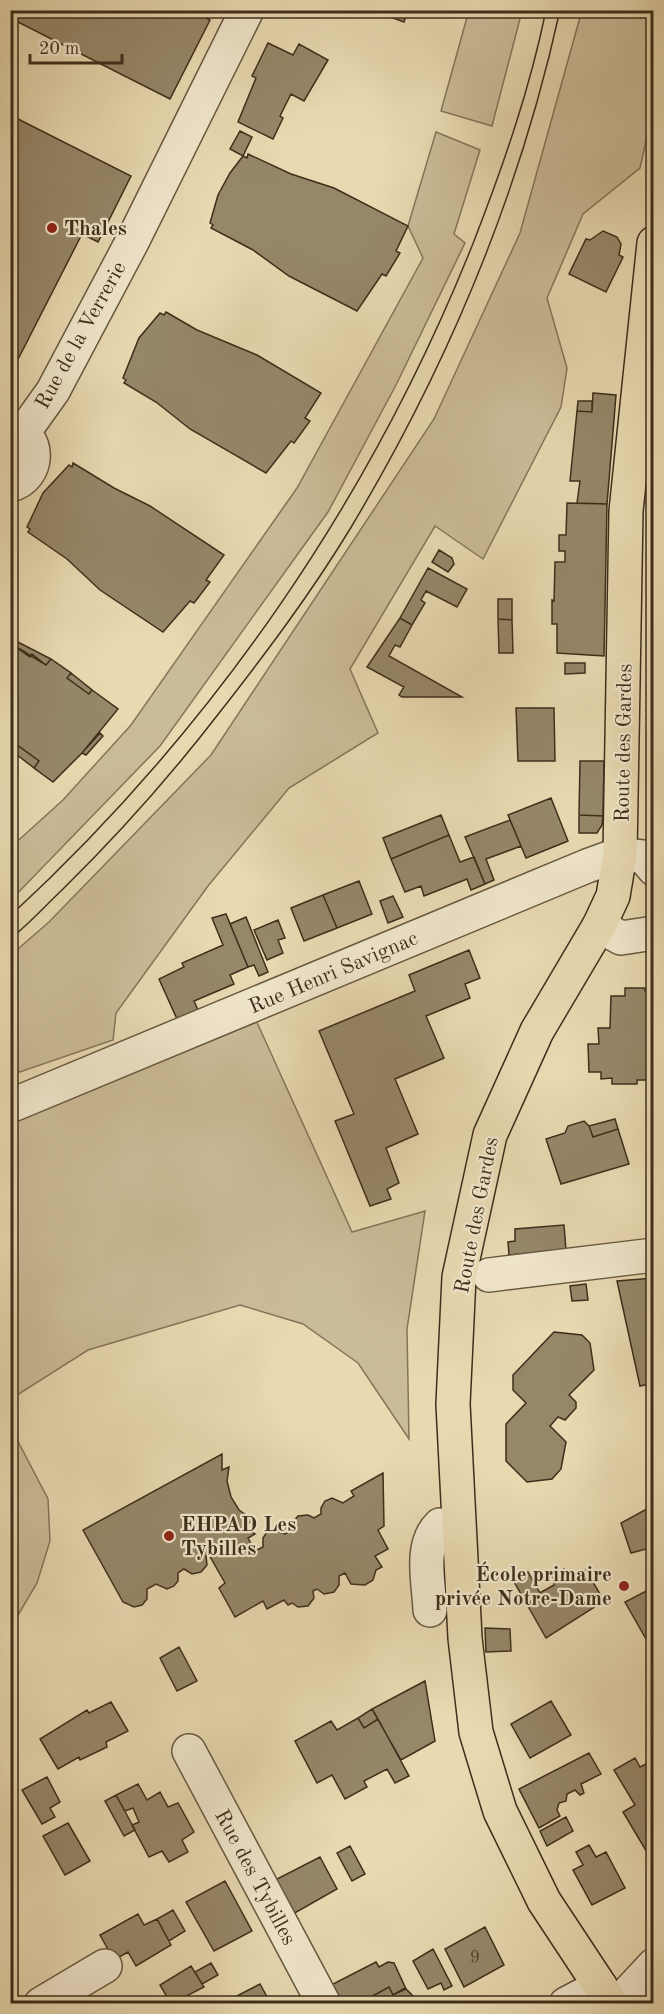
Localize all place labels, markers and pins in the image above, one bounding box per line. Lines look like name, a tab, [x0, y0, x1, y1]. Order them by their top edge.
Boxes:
place label: Thales	[64, 219, 127, 240]
marker: Thales	[45, 221, 59, 235]
place label: EHPAD Les Tybilles	[181, 1515, 296, 1560]
marker: EHPAD Les Tybilles	[162, 1529, 176, 1543]
place label: École primaire privée Notre-Dame	[435, 1561, 612, 1610]
marker: École primaire privée Notre-Dame	[617, 1579, 631, 1593]

